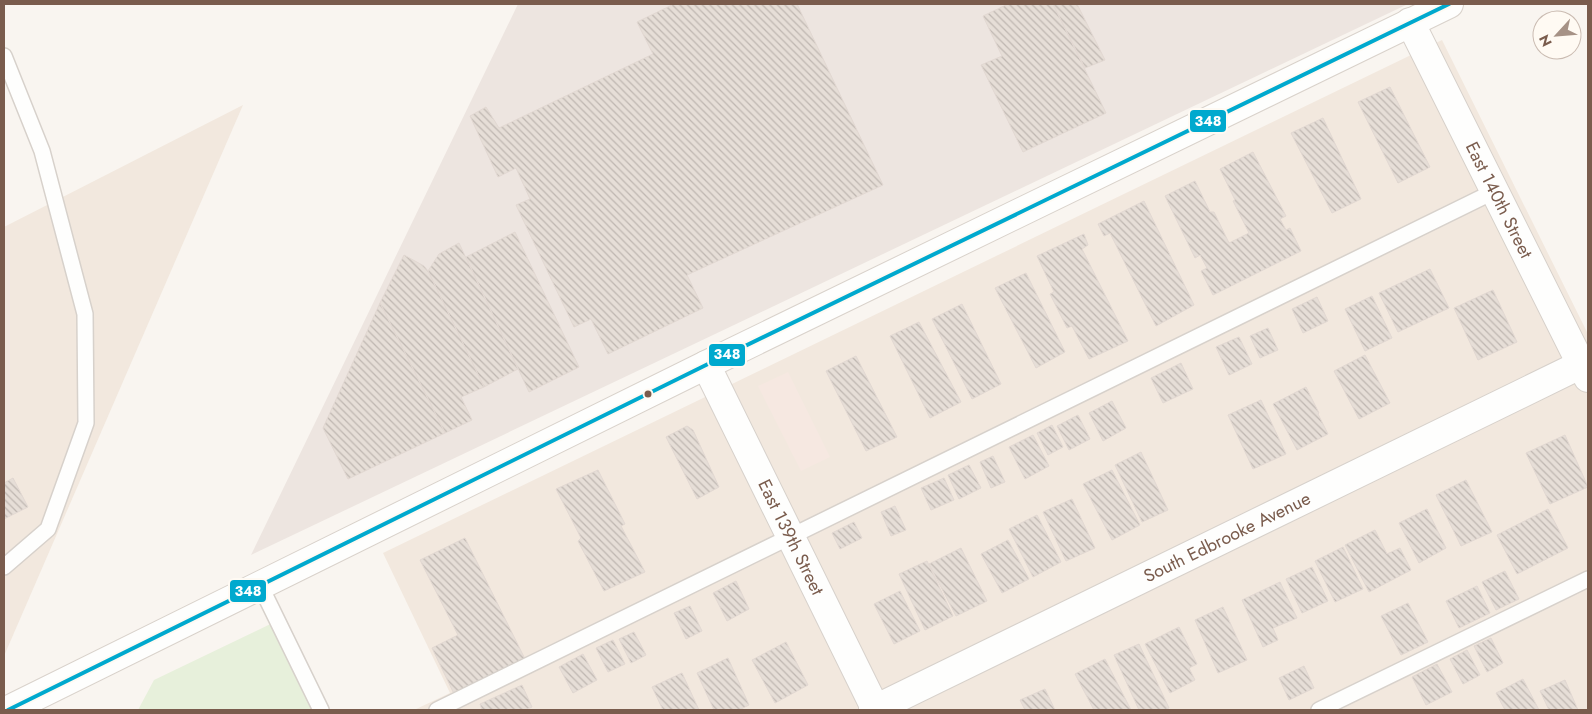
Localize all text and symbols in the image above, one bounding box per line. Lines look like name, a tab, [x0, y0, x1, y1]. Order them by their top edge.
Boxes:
north arrow	[1532, 10, 1582, 60]
text: N	[1534, 31, 1557, 50]
line badge: 348	[1189, 109, 1227, 133]
text: 348	[1194, 111, 1222, 131]
street label: East 140th Street	[1459, 137, 1539, 263]
line badge: 348	[708, 343, 746, 367]
text: 348	[713, 344, 741, 364]
unlabelled marker	[643, 389, 653, 399]
street label: East 139th Street	[751, 475, 831, 600]
street label: South Edbrooke Avenue	[1139, 485, 1315, 589]
line badge: 348	[229, 579, 267, 603]
text: 348	[234, 581, 262, 601]

